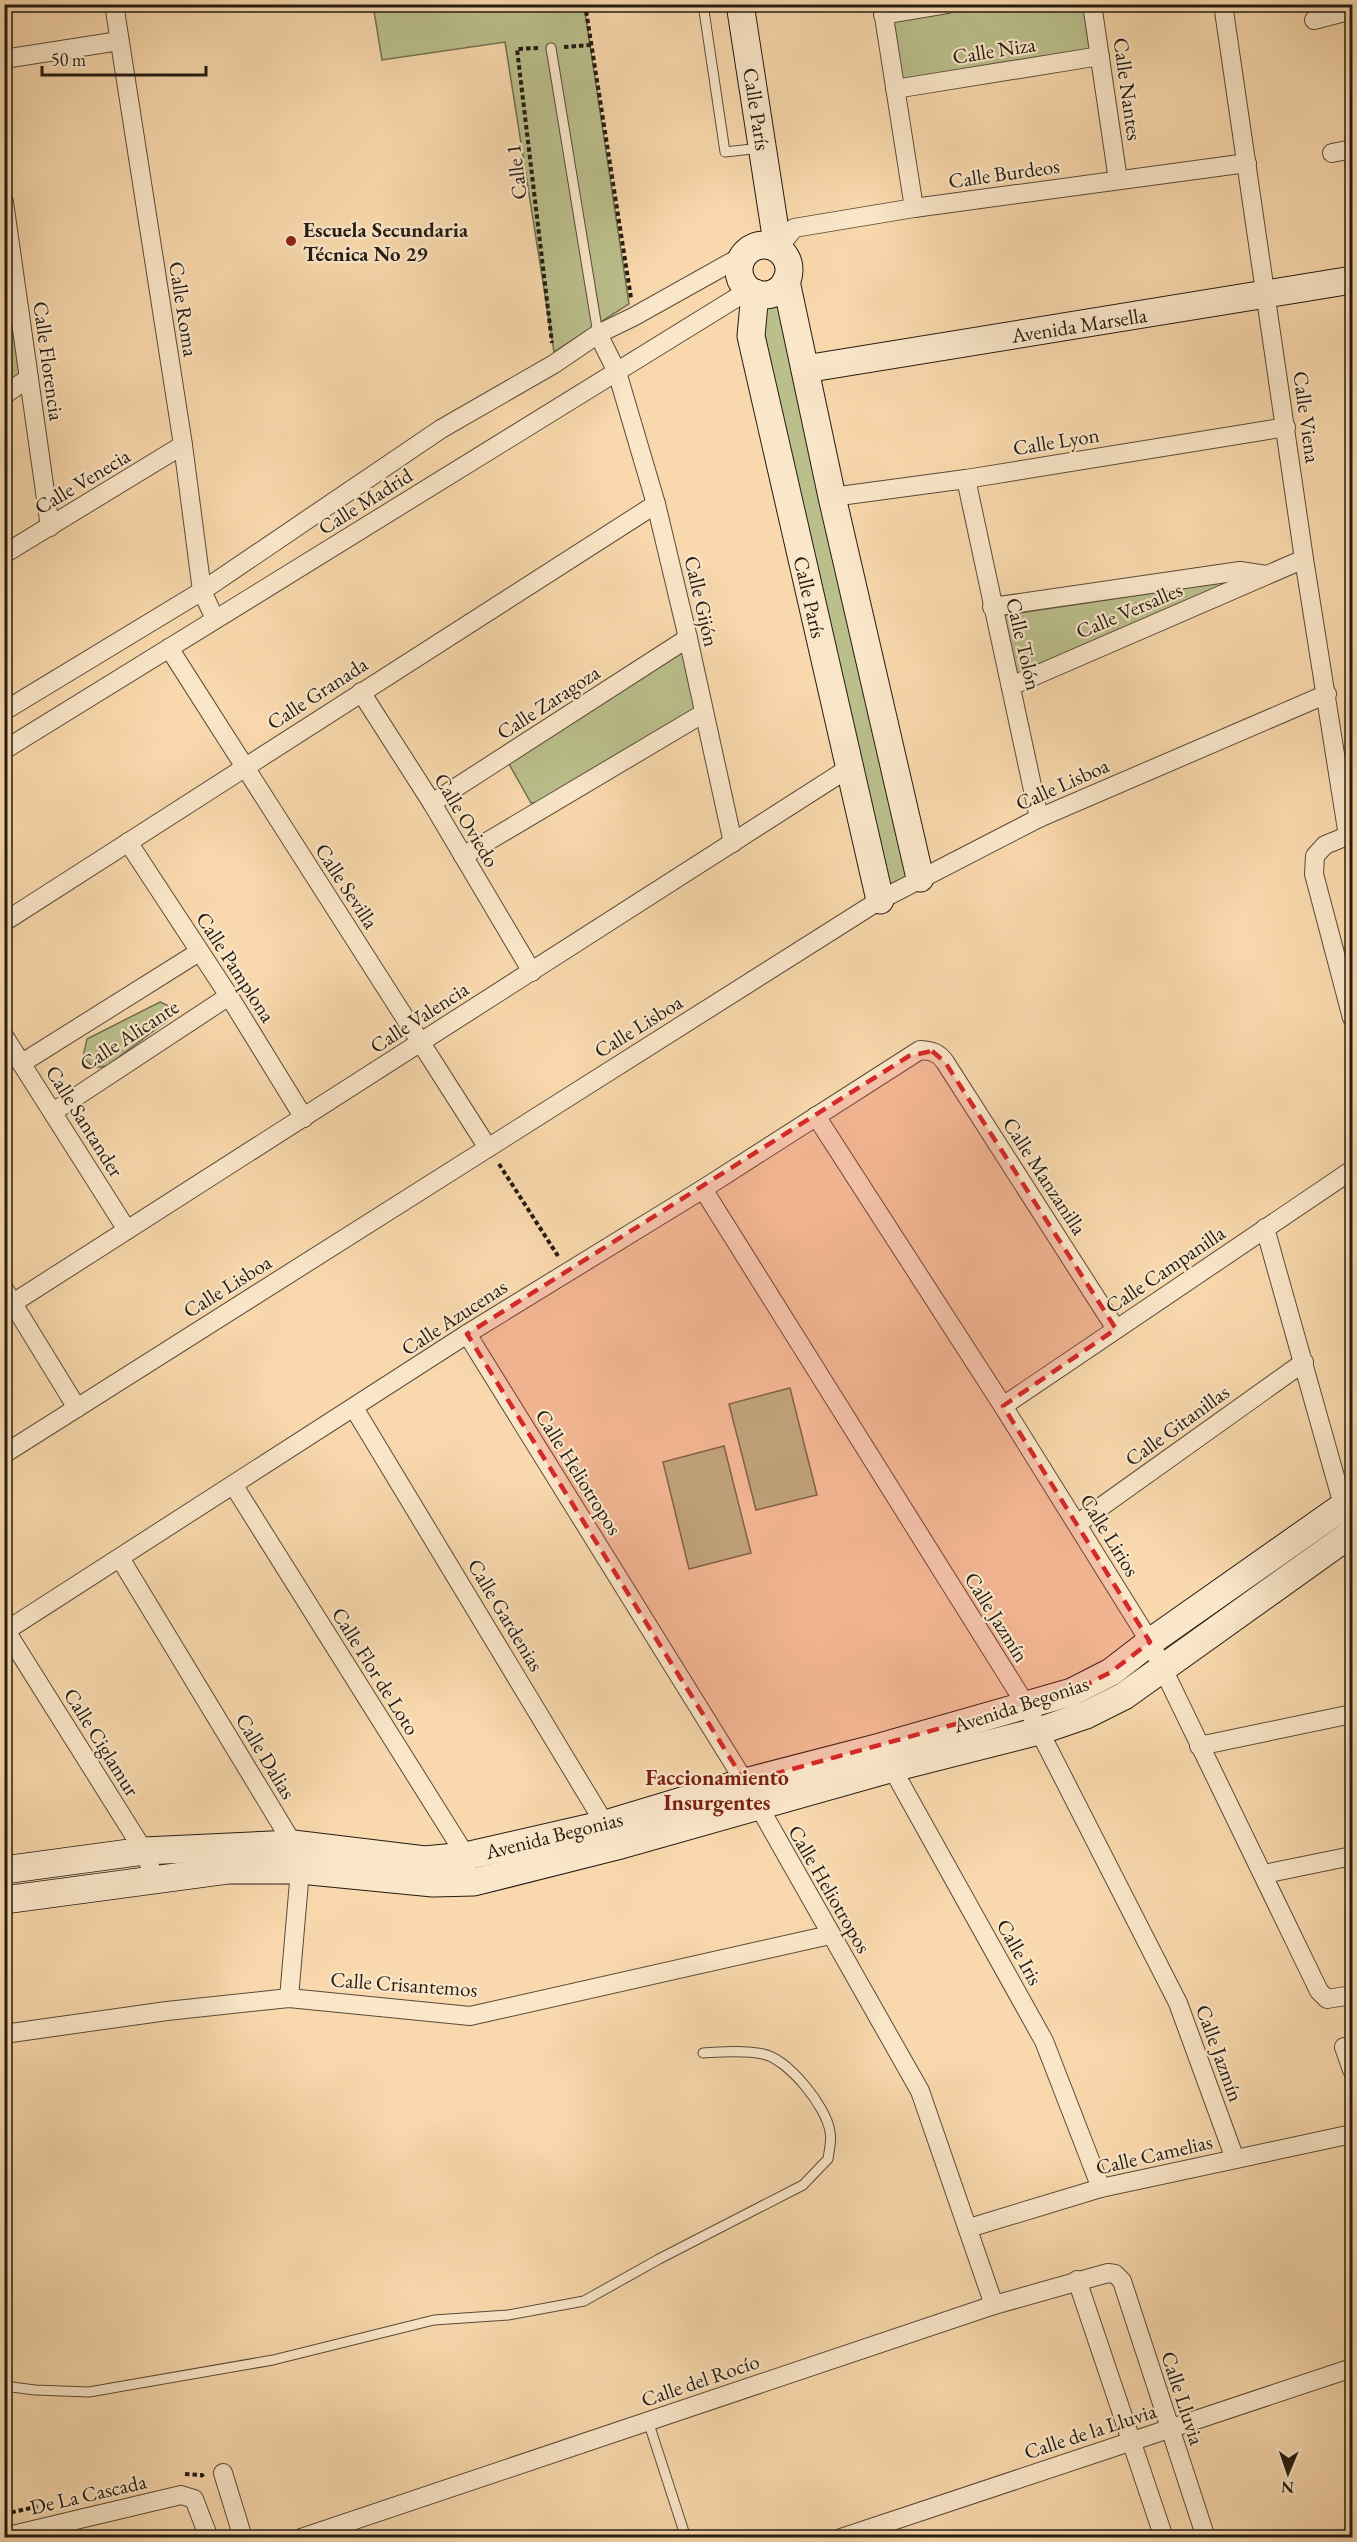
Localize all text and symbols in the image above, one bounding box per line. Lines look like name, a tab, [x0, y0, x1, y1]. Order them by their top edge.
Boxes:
street label: Calle Niza	[950, 30, 1038, 70]
street label: Calle Nantes	[1107, 36, 1149, 142]
scale bar	[42, 39, 206, 77]
text: 50 m	[51, 48, 86, 71]
street label: Calle París	[737, 66, 777, 153]
street label: Calle 1	[499, 143, 533, 201]
street label: Calle Burdeos	[947, 152, 1062, 194]
place label: Escuela Secundaria Técnica No 29	[303, 216, 469, 267]
marker: Escuela Secundaria Técnica No 29	[284, 234, 298, 248]
street label: Calle Roma	[163, 260, 205, 359]
street label: Calle Florencia	[27, 300, 71, 423]
street label: Avenida Marsella	[1008, 301, 1149, 349]
street label: Calle Viena	[1287, 369, 1327, 465]
street label: Calle Lyon	[1011, 421, 1101, 461]
street label: Calle Venecia	[29, 442, 135, 520]
street label: Calle Madrid	[313, 461, 417, 541]
street label: Calle Gijón	[678, 553, 726, 649]
street label: Calle París	[787, 553, 833, 641]
street label: Calle Versalles	[1072, 575, 1187, 645]
street label: Calle Tolón	[1000, 595, 1048, 693]
street label: Calle Granada	[261, 650, 373, 736]
street label: Calle Zaragoza	[491, 658, 605, 745]
street label: Calle Lisboa	[1011, 751, 1113, 816]
street label: Calle Oviedo	[428, 768, 506, 872]
street label: Calle Sevilla	[309, 838, 385, 934]
street label: Calle Pamplona	[190, 907, 282, 1028]
street label: Calle Valencia	[364, 975, 474, 1059]
street label: Calle Lisboa	[589, 988, 688, 1064]
street label: Calle Alicante	[74, 993, 184, 1077]
street label: Calle Santander	[40, 1060, 130, 1182]
street label: Calle Manzanilla	[997, 1112, 1093, 1240]
street label: Calle Campanilla	[1100, 1219, 1231, 1319]
street label: Calle Lisboa	[178, 1248, 277, 1324]
street label: Calle Azucenas	[396, 1272, 512, 1361]
street label: Calle Gitanillas	[1119, 1378, 1235, 1472]
street label: Calle Heliotropos	[529, 1404, 629, 1540]
street label: Calle Lirios	[1074, 1489, 1146, 1582]
street label: Calle Gardenias	[462, 1554, 550, 1676]
street label: Calle Jazmín	[959, 1567, 1035, 1667]
street label: Calle Flor de Loto	[326, 1602, 426, 1740]
street label: Avenida Begonias	[949, 1669, 1092, 1739]
street label: Calle Ciglamur	[58, 1683, 146, 1801]
street label: Calle Dalias	[230, 1708, 302, 1804]
district label: Faccionamiento Insurgentes	[645, 1763, 789, 1817]
street label: Avenida Begonias	[481, 1805, 626, 1865]
street label: Calle Heliotropos	[782, 1820, 878, 1958]
street label: Calle Iris	[991, 1914, 1049, 1990]
street label: Calle Crisantemos	[330, 1965, 479, 2003]
street label: Calle Jazmín	[1190, 2001, 1250, 2105]
street label: Calle Camelias	[1093, 2127, 1215, 2181]
street label: Calle del Rocío	[637, 2347, 763, 2413]
street label: Calle Lluvia	[1155, 2348, 1211, 2449]
street label: Calle de la Lluvia	[1020, 2397, 1160, 2465]
north arrow	[1258, 2443, 1318, 2503]
street label: De La Cascada	[27, 2467, 149, 2521]
text: N	[1281, 2477, 1294, 2498]

